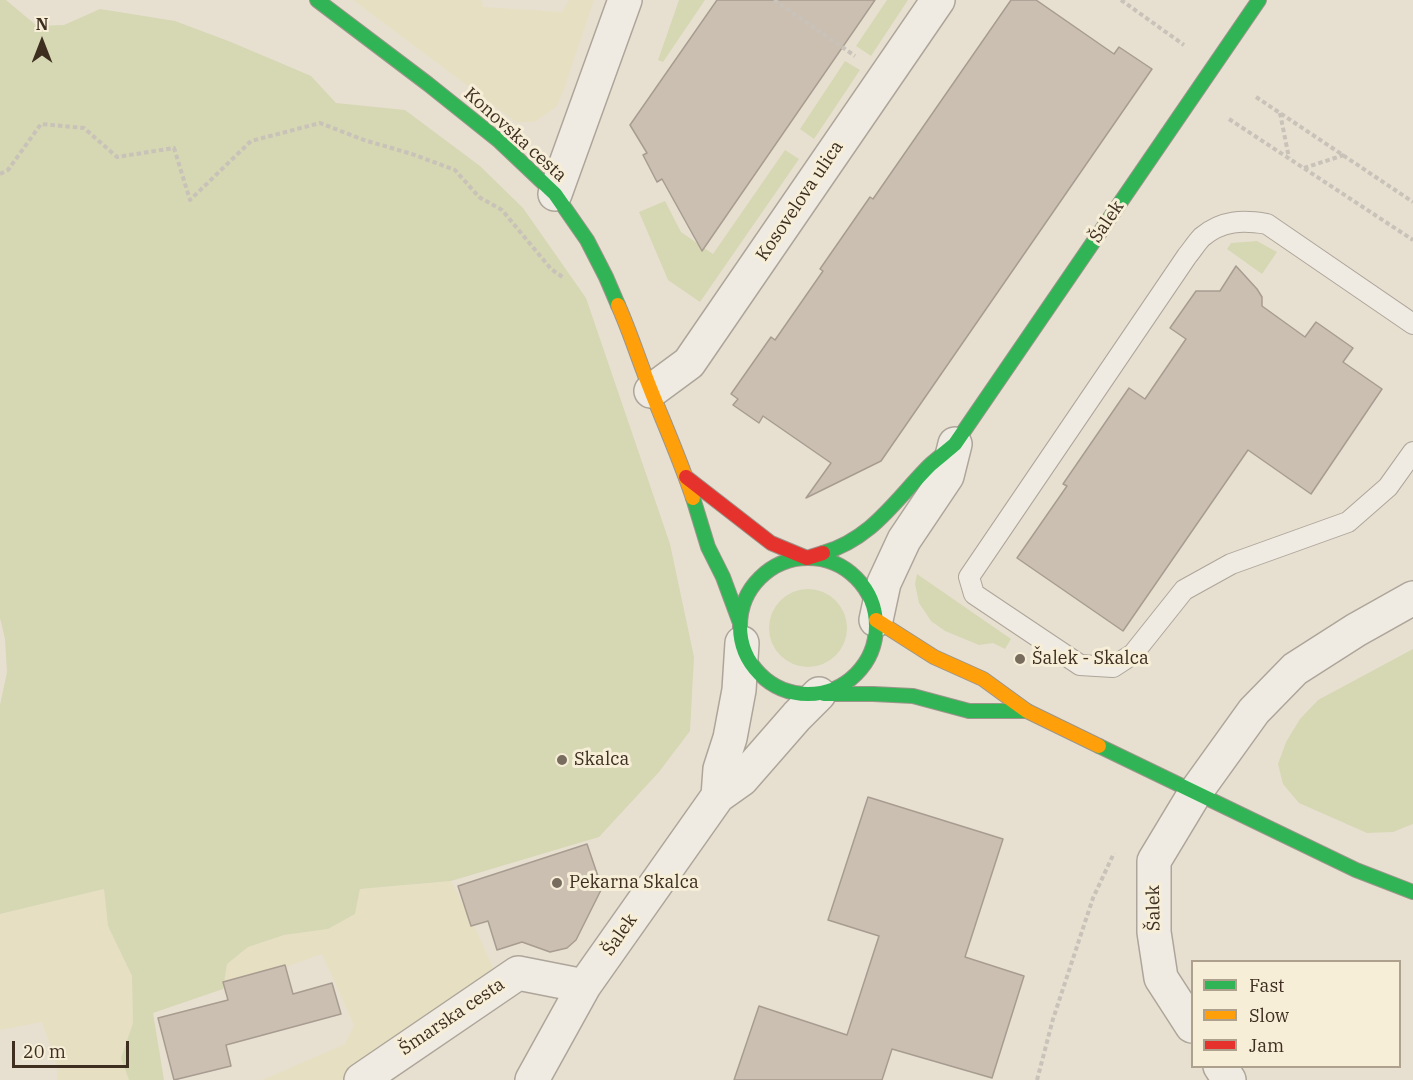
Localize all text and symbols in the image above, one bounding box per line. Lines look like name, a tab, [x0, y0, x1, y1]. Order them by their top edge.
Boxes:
north arrow	[12, 12, 72, 72]
text: N	[36, 14, 48, 34]
street label: Konovska cesta	[459, 83, 571, 187]
street label: Kosovelova ulica	[752, 137, 848, 265]
street label: Šalek	[1085, 197, 1129, 247]
place label: Šalek - Skalca	[1032, 648, 1149, 670]
marker: Šalek - Skalca	[1013, 652, 1027, 666]
place label: Skalca	[574, 749, 629, 771]
marker: Skalca	[555, 753, 569, 767]
place label: Pekarna Skalca	[569, 872, 699, 894]
marker: Pekarna Skalca	[550, 876, 564, 890]
street label: Šalek	[1143, 885, 1165, 931]
street label: Šalek	[598, 910, 642, 960]
legend	[1191, 960, 1401, 1068]
street label: Šmarska cesta	[395, 974, 509, 1060]
text: Fast	[1249, 974, 1284, 997]
text: Slow	[1249, 1004, 1289, 1027]
scale bar	[15, 1029, 132, 1067]
text: Jam	[1249, 1034, 1284, 1057]
text: 20 m	[23, 1040, 66, 1063]

